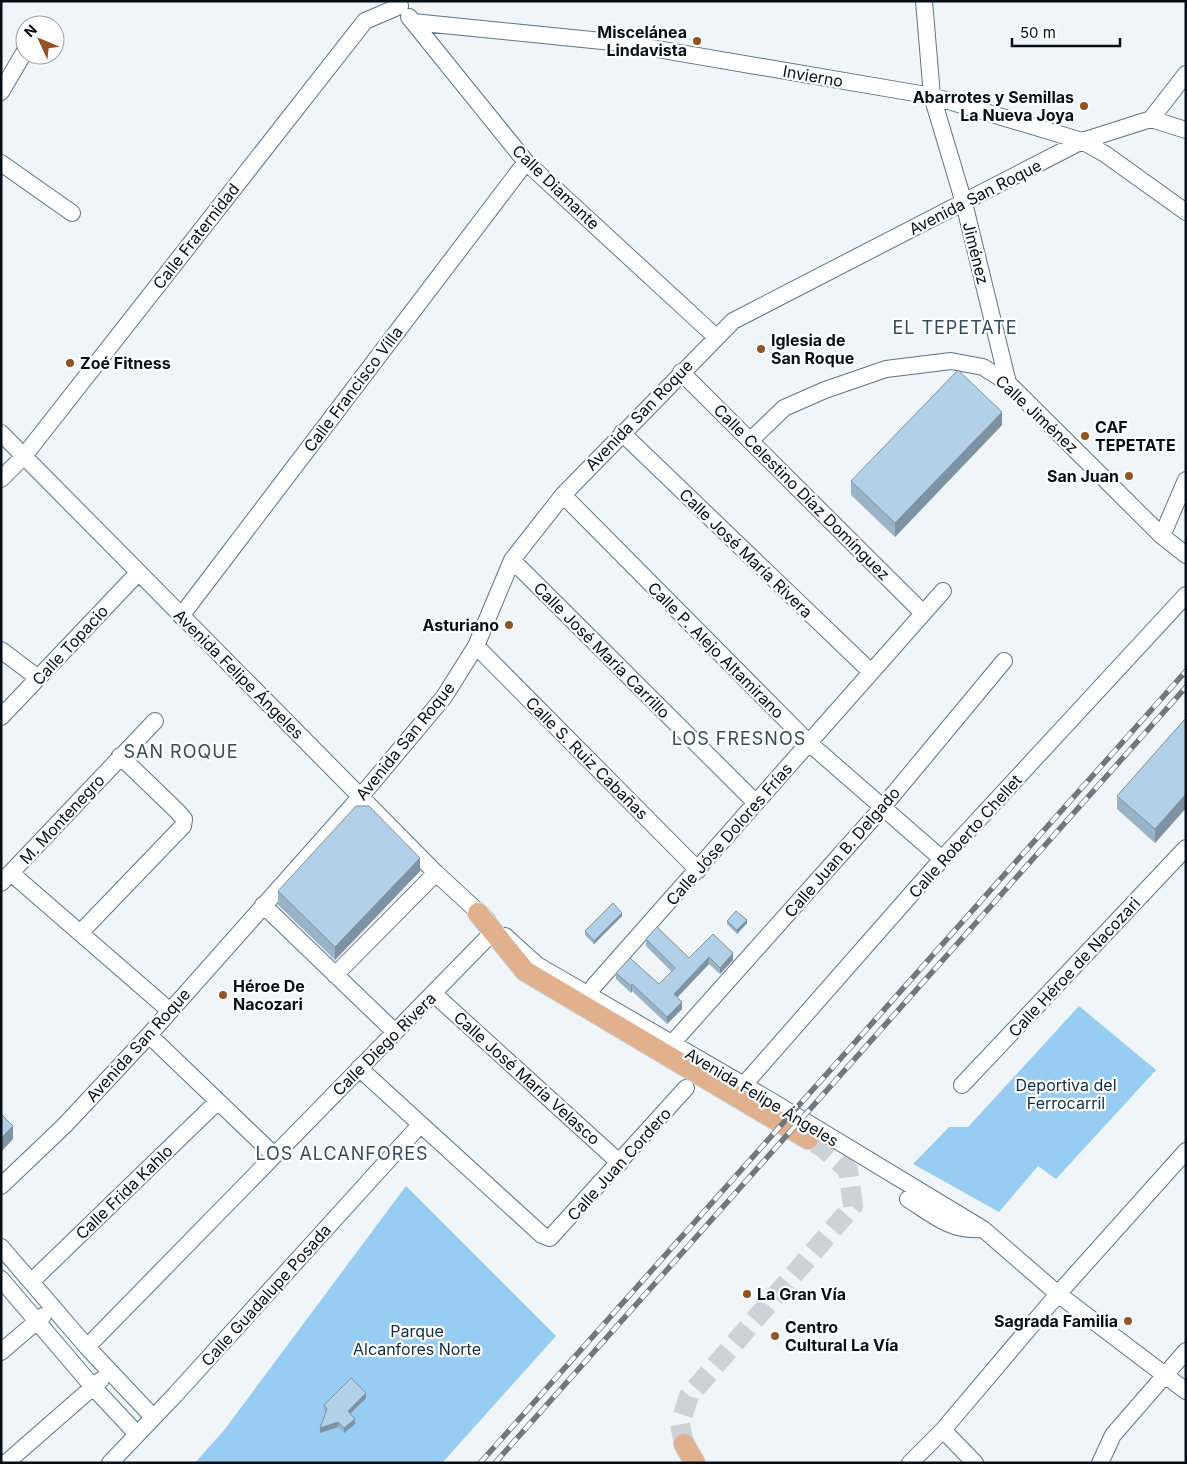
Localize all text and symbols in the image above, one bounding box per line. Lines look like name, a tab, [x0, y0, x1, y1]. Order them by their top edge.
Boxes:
north arrow	[15, 15, 65, 65]
scale bar	[1012, 15, 1120, 47]
text: N	[20, 21, 40, 40]
place label: Miscelánea Lindavista	[597, 22, 687, 60]
text: 50 m	[1020, 23, 1056, 42]
marker: Miscelánea Lindavista	[691, 35, 703, 47]
street label: Invierno	[781, 61, 845, 91]
place label: Abarrotes y Semillas La Nueva Joya	[913, 87, 1074, 125]
marker: Abarrotes y Semillas La Nueva Joya	[1078, 100, 1090, 112]
street label: Calle Diamante	[508, 140, 604, 234]
street label: Avenida San Roque	[905, 155, 1045, 239]
street label: Calle Fraternidad	[148, 179, 244, 293]
street label: Jiménez	[959, 220, 993, 286]
district label: EL TEPETATE	[892, 317, 1018, 338]
street label: Calle Francisco Villa	[299, 322, 407, 456]
place label: Iglesia de San Roque	[771, 330, 854, 368]
marker: Iglesia de San Roque	[755, 343, 767, 355]
place label: Zoé Fitness	[80, 353, 171, 373]
street label: Avenida San Roque	[581, 356, 697, 474]
marker: Zoé Fitness	[64, 357, 76, 369]
street label: Calle Jiménez	[991, 371, 1083, 457]
street label: Calle Celestino Díaz Domínguez	[710, 400, 894, 584]
place label: CAF TEPETATE	[1095, 417, 1176, 455]
marker: CAF TEPETATE	[1079, 430, 1091, 442]
place label: San Juan	[1047, 466, 1119, 486]
marker: San Juan	[1123, 470, 1135, 482]
street label: Calle José María Rivera	[675, 484, 817, 622]
street label: Calle José María Carrillo	[530, 578, 674, 722]
street label: Calle P. Alejo Altamirano	[644, 578, 788, 722]
street label: Calle Topacio	[28, 601, 112, 689]
street label: Avenida Felipe Ángeles	[170, 605, 308, 743]
place label: Asturiano	[422, 615, 499, 635]
marker: Asturiano	[503, 619, 515, 631]
street label: Avenida San Roque	[351, 678, 459, 804]
street label: Calle S. Ruiz Cabañas	[522, 693, 652, 823]
district label: LOS FRESNOS	[672, 728, 806, 749]
district label: SAN ROQUE	[124, 741, 238, 762]
street label: Calle Jóse Dolores Frías	[662, 759, 796, 909]
street label: M. Montenegro	[15, 770, 109, 868]
street label: Calle Roberto Chellet	[904, 770, 1026, 902]
street label: Calle Juan B. Delgado	[780, 783, 904, 921]
street label: Calle Héroe de Nacozari	[1004, 893, 1144, 1041]
place label: Héroe De Nacozari	[233, 976, 305, 1014]
street label: Avenida San Roque	[82, 984, 194, 1106]
street label: Calle Diego Rivera	[328, 988, 440, 1100]
marker: Héroe De Nacozari	[217, 989, 229, 1001]
street label: Calle José María Velasco	[450, 1007, 604, 1149]
street label: Avenida Felipe Ángeles	[682, 1043, 842, 1151]
park label: Deportiva del Ferrocarril	[1015, 1075, 1117, 1113]
street label: Calle Juan Cordero	[563, 1103, 675, 1225]
street label: Calle Frida Kahlo	[71, 1141, 177, 1243]
district label: LOS ALCANFORES	[255, 1143, 429, 1164]
street label: Calle Guadalupe Posada	[197, 1220, 335, 1370]
place label: La Gran Vía	[757, 1284, 846, 1304]
marker: La Gran Vía	[741, 1288, 753, 1300]
place label: Sagrada Familia	[994, 1311, 1118, 1331]
marker: Sagrada Familia	[1122, 1315, 1134, 1327]
place label: Centro Cultural La Vía	[785, 1317, 899, 1355]
park label: Parque Alcanfores Norte	[353, 1321, 481, 1359]
marker: Centro Cultural La Vía	[769, 1330, 781, 1342]

